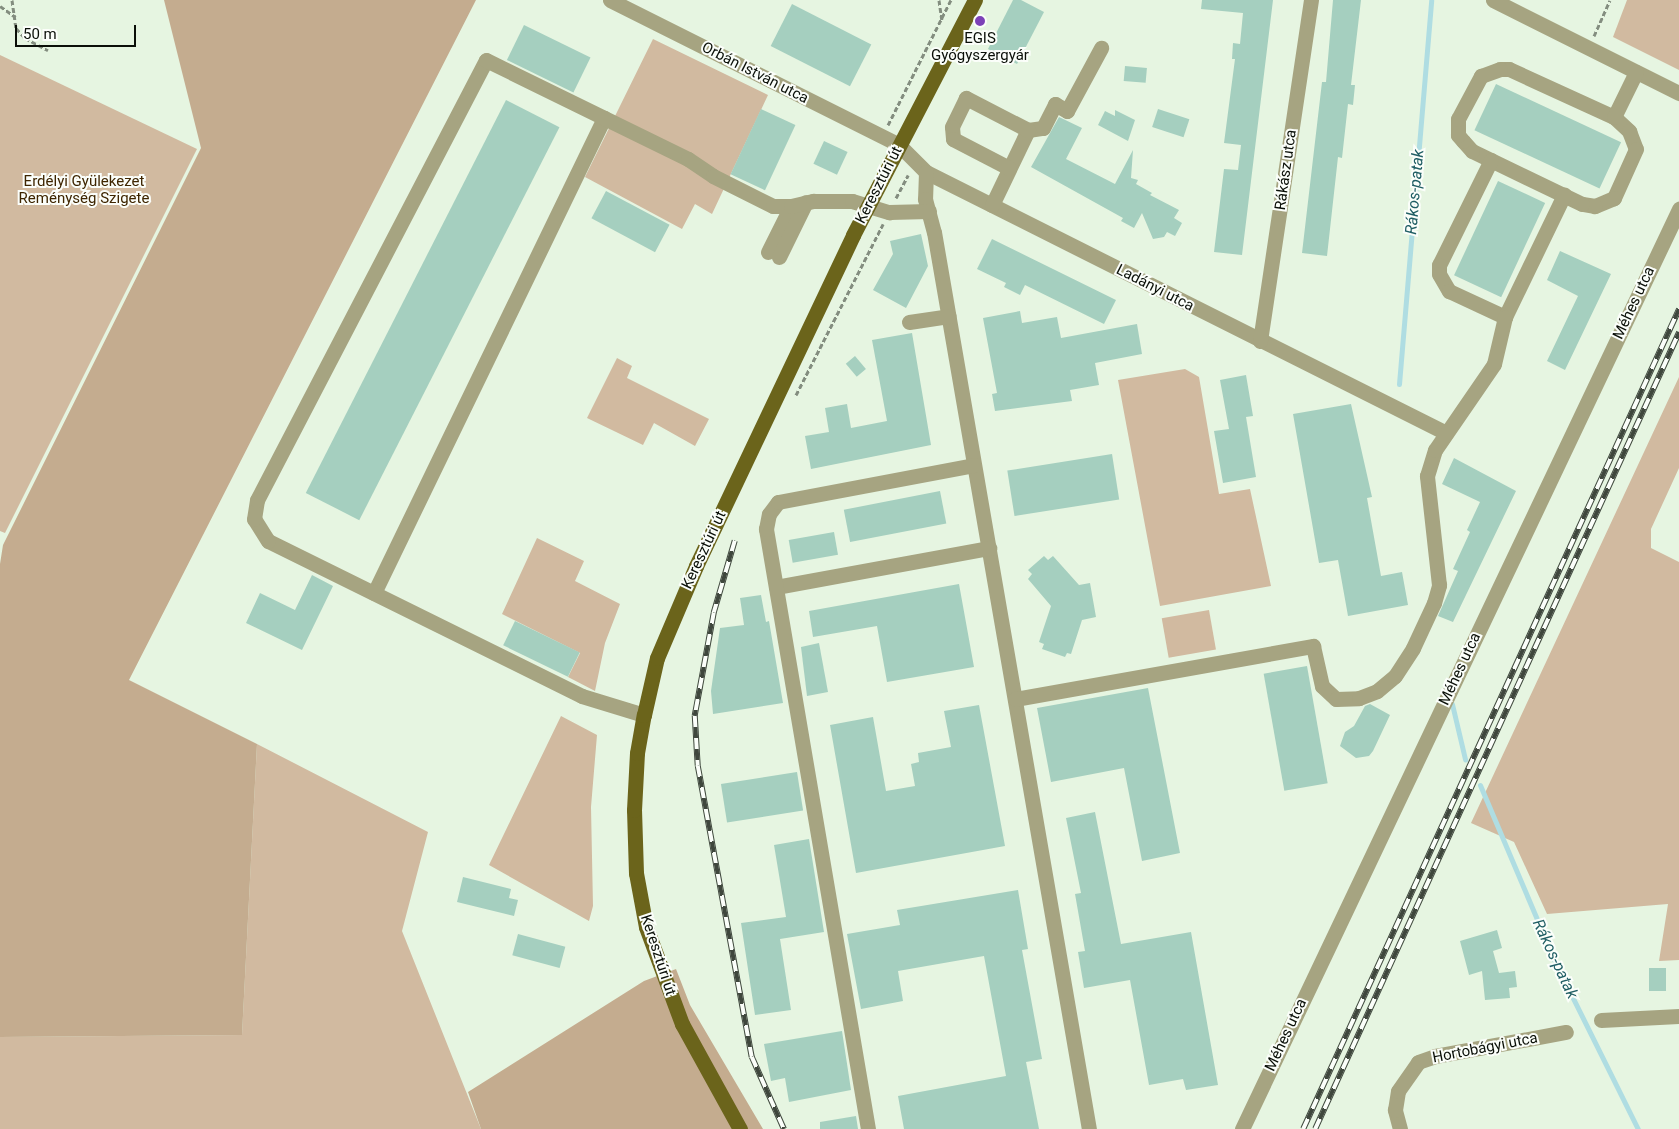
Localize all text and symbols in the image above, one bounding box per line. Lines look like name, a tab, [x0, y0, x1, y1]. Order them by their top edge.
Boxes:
scale bar	[18, 15, 139, 47]
marker: EGIS Gyógyszergyár	[974, 15, 986, 27]
text: 50 m	[23, 25, 57, 43]
place label: EGIS Gyógyszergyár	[931, 29, 1029, 64]
street label: Orbán István utca	[699, 38, 811, 108]
street label: Rákász utca	[1271, 129, 1301, 211]
street label: Keresztúri út	[852, 143, 906, 227]
water label: Rákos-patak	[1402, 149, 1428, 235]
park label: Erdélyi Gyülekezet Reménység Szigete	[19, 172, 149, 207]
street label: Ladányi utca	[1113, 261, 1197, 315]
street label: Méhes utca	[1609, 264, 1659, 342]
street label: Keresztúri út	[678, 508, 730, 592]
street label: Méhes utca	[1435, 630, 1485, 708]
street label: Keresztúri út	[636, 912, 680, 998]
water label: Rákos-patak	[1528, 916, 1582, 1002]
street label: Méhes utca	[1261, 996, 1311, 1074]
street label: Hortobágyi utca	[1431, 1029, 1539, 1067]

